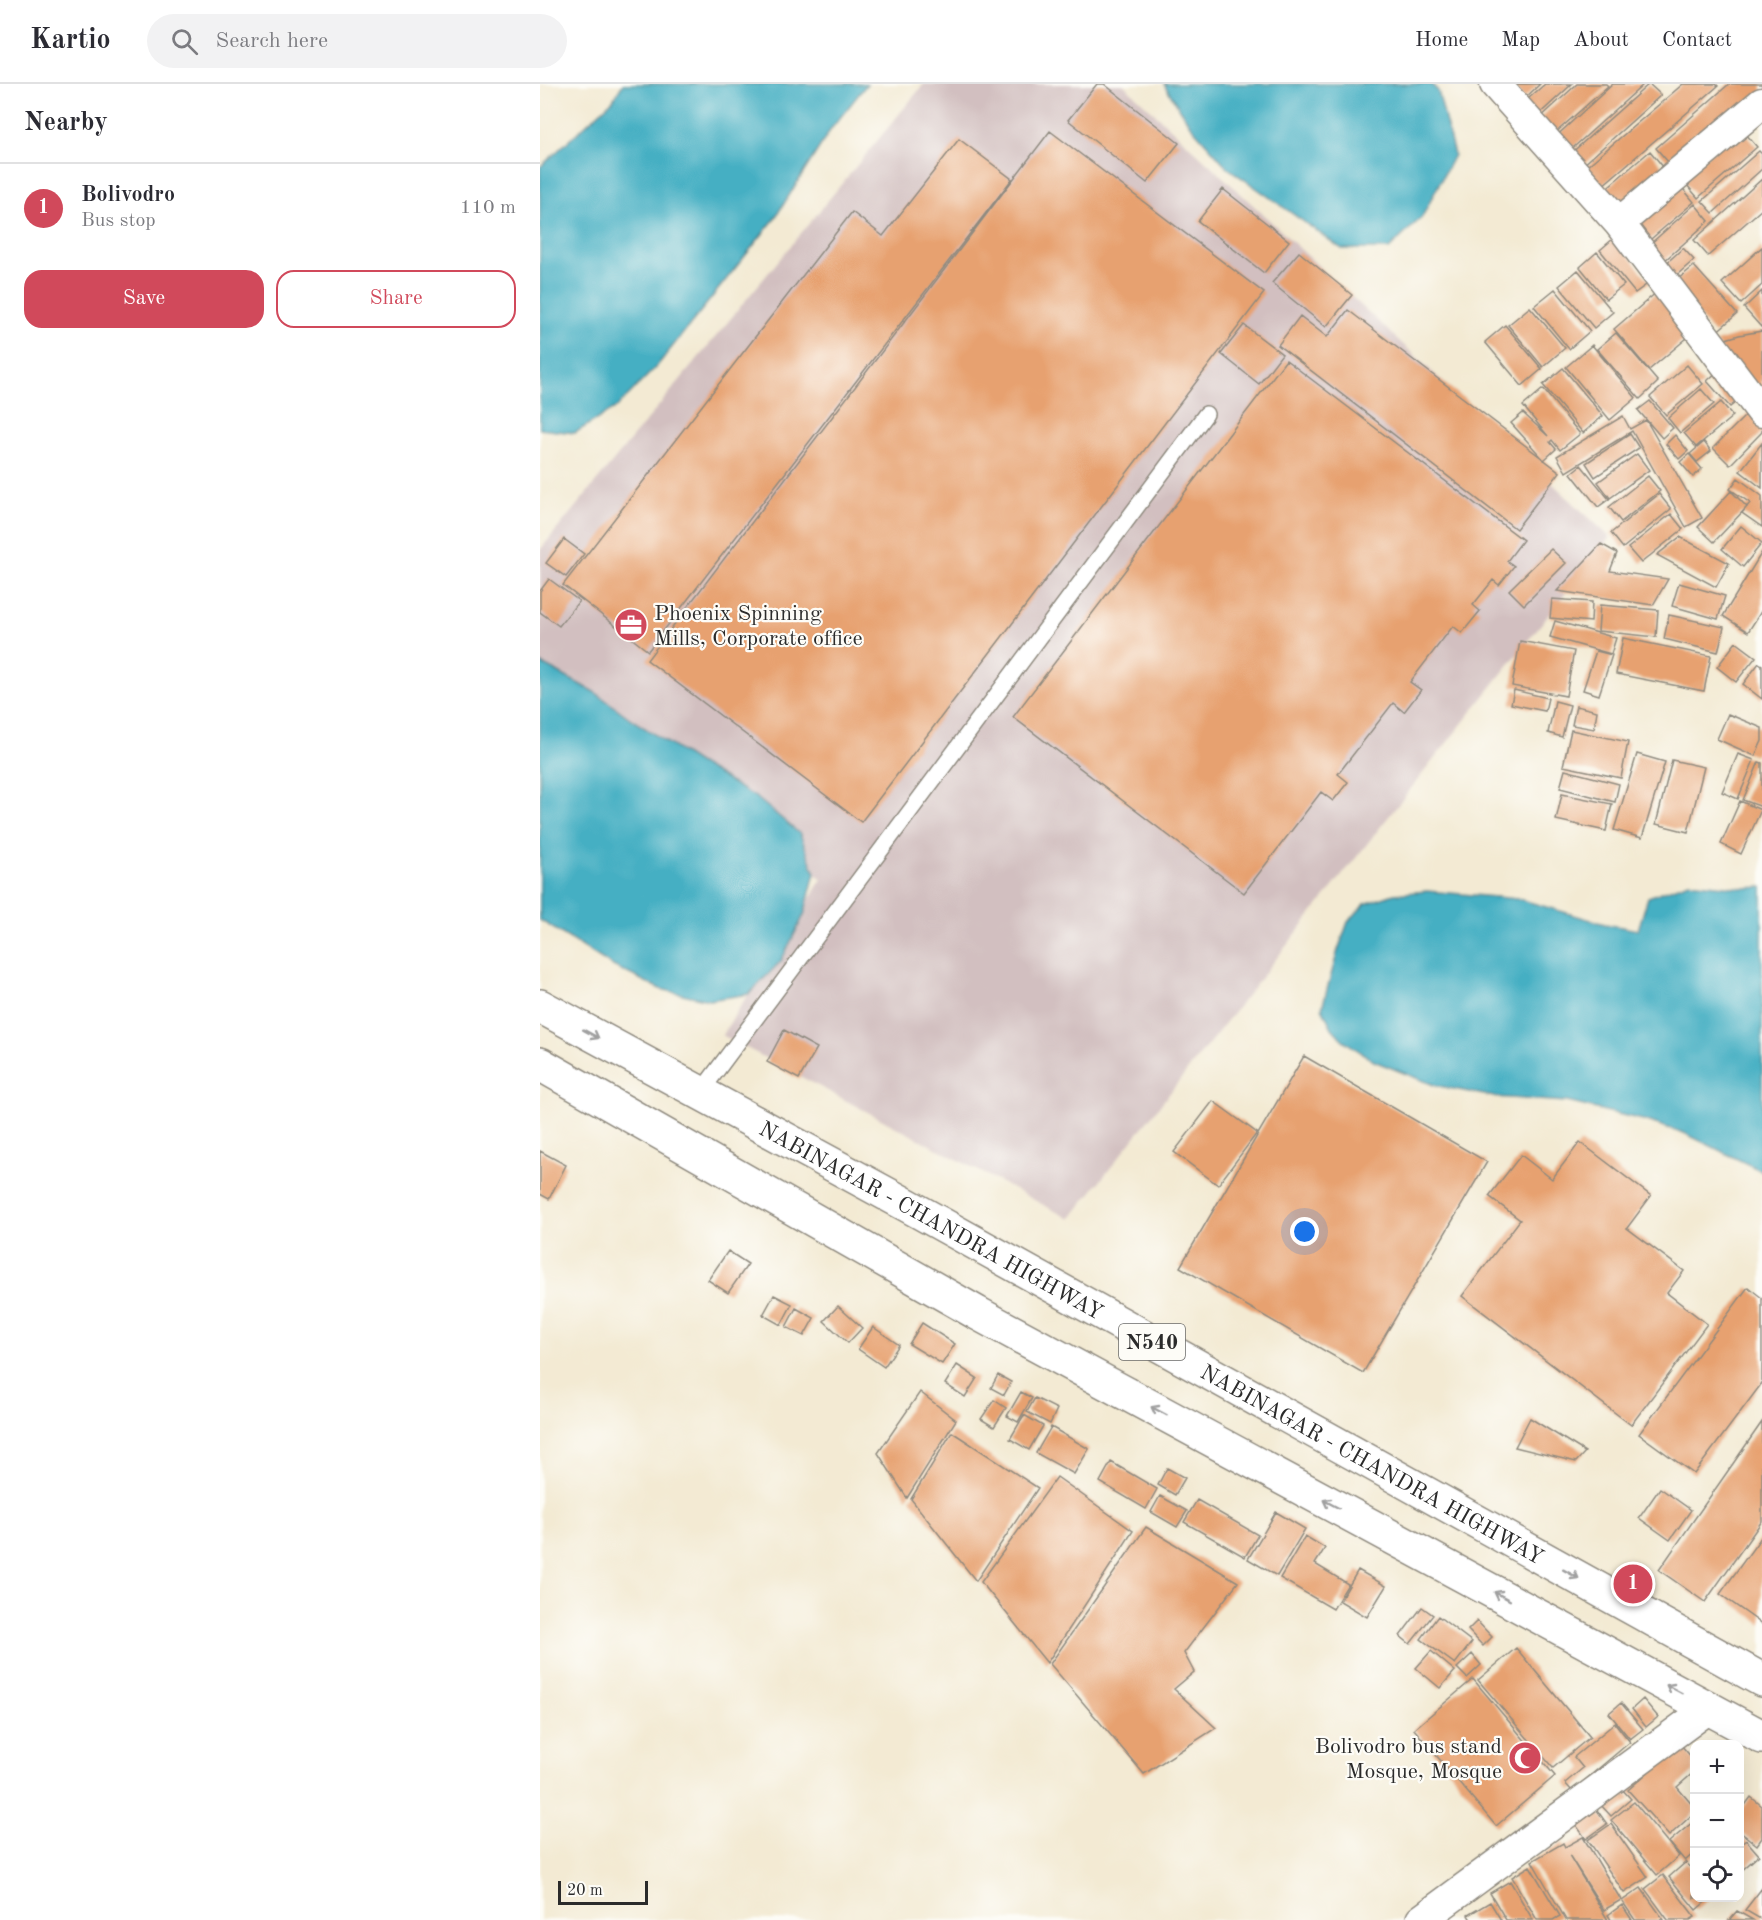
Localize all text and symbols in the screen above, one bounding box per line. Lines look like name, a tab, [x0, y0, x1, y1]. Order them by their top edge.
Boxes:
search box	[147, 14, 567, 68]
icon: search	[168, 25, 201, 58]
text: Kartio	[30, 27, 111, 55]
text: Search here	[216, 30, 328, 52]
text: Home	[1415, 30, 1468, 51]
text: Map	[1501, 30, 1540, 51]
text: About	[1573, 30, 1629, 51]
text: Contact	[1662, 30, 1732, 51]
text: Nearby	[24, 110, 108, 136]
text: Bolivodro	[81, 184, 175, 206]
text: 1	[38, 198, 49, 218]
text: 110 m	[460, 198, 516, 218]
text: Bus stop	[81, 211, 156, 231]
button: Save	[24, 270, 264, 328]
button: Share	[276, 270, 516, 328]
place label: Phoenix Spinning Mills, Corporate office	[654, 603, 863, 650]
office icon: Phoenix Spinning Mills, Corporate office	[613, 607, 649, 643]
one-way arrow	[582, 1029, 600, 1040]
street label: NABINAGAR - CHANDRA HIGHWAY	[755, 1118, 1106, 1325]
your location	[1290, 1217, 1319, 1246]
road number: N540	[1119, 1324, 1185, 1360]
street label: NABINAGAR - CHANDRA HIGHWAY	[1196, 1361, 1547, 1569]
one-way arrow	[1151, 1405, 1168, 1417]
one-way arrow	[1322, 1498, 1340, 1509]
pin: 1	[1614, 1562, 1652, 1606]
one-way arrow	[1562, 1569, 1580, 1580]
one-way arrow	[1494, 1590, 1511, 1602]
one-way arrow	[1665, 1683, 1683, 1694]
place label: Bolivodro bus stand Mosque, Mosque	[1315, 1736, 1502, 1783]
mosque icon: Bolivodro bus stand Mosque, Mosque	[1507, 1740, 1543, 1776]
map controls	[1690, 1740, 1744, 1902]
button: +	[1690, 1740, 1744, 1794]
button: −	[1690, 1794, 1744, 1848]
button: locate	[1690, 1848, 1744, 1902]
scale bar	[558, 1878, 648, 1906]
text: 20 m	[567, 1883, 603, 1899]

